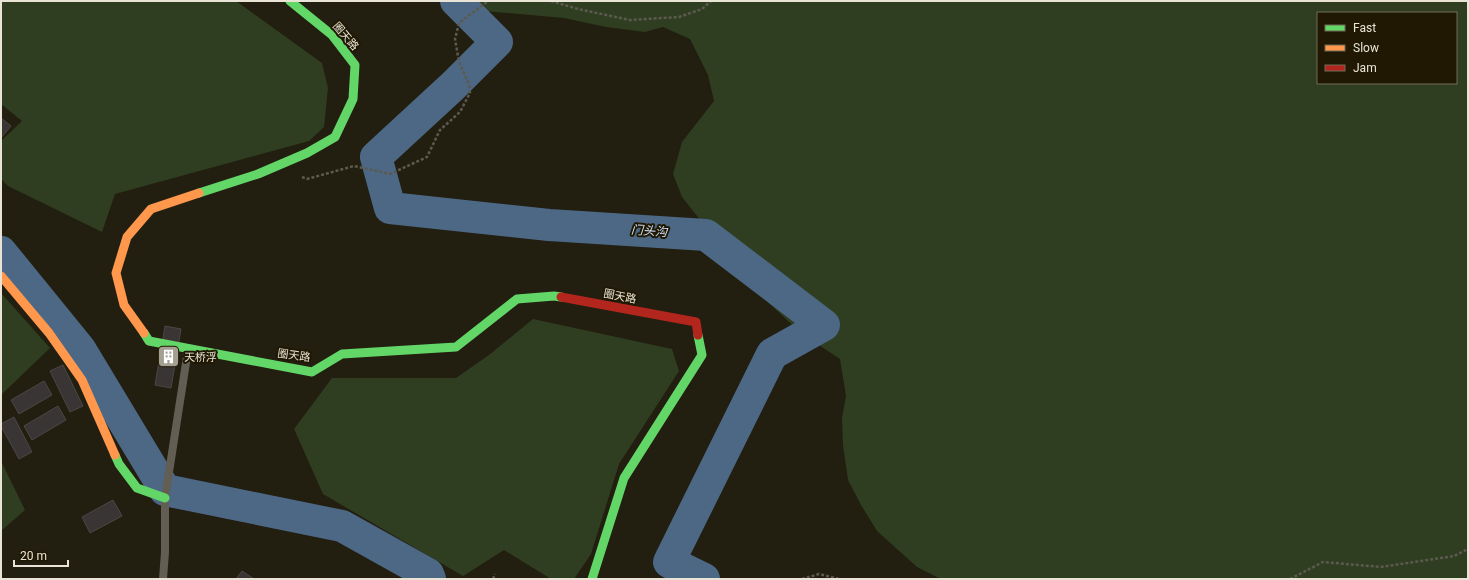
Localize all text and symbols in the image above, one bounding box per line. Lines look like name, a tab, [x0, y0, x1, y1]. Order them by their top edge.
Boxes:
legend	[1317, 12, 1457, 84]
street label: 圈天路	[330, 20, 361, 53]
text: Fast	[1353, 21, 1376, 35]
text: Slow	[1353, 41, 1379, 55]
text: Jam	[1353, 61, 1377, 75]
water label: 门头沟	[631, 223, 669, 239]
street label: 圈天路	[602, 287, 637, 306]
building icon: 天桥浮	[155, 344, 181, 370]
street label: 圈天路	[277, 347, 311, 364]
place label: 天桥浮	[184, 351, 217, 364]
scale bar	[14, 542, 68, 568]
text: 20 m	[20, 549, 47, 563]

